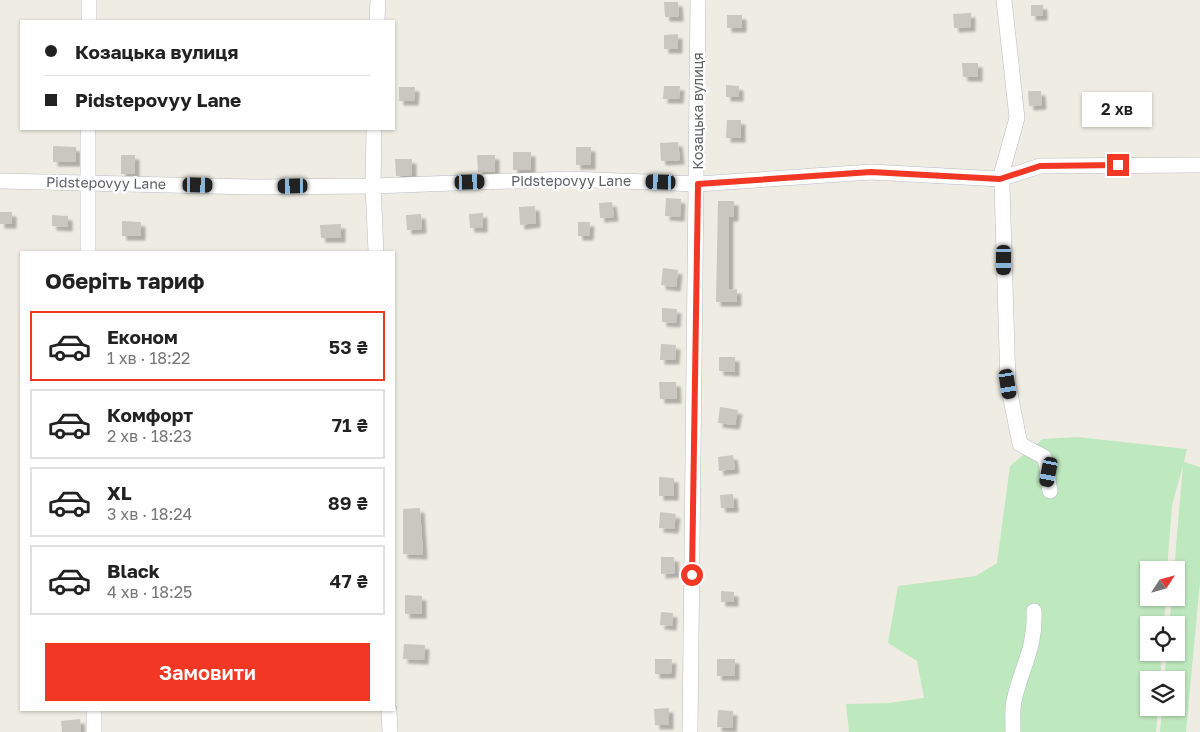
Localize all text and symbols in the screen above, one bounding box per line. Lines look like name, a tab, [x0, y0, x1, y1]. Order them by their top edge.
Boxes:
text: Козацька вулиця	[75, 40, 238, 63]
street label: Козацька вулиця	[689, 52, 706, 170]
text: Pidstepovyy Lane	[75, 88, 241, 111]
callout: 2 хв	[1083, 92, 1153, 128]
text: 2 хв	[1101, 99, 1133, 119]
route end	[1107, 154, 1129, 176]
street label: Pidstepovyy Lane	[511, 172, 631, 189]
street label: Pidstepovyy Lane	[46, 173, 166, 192]
car	[454, 174, 485, 190]
car	[645, 174, 676, 190]
car	[182, 177, 213, 193]
car	[277, 178, 308, 194]
car	[996, 245, 1011, 275]
text: Оберіть тариф	[45, 267, 204, 294]
icon: car	[47, 324, 92, 369]
text: Економ	[107, 325, 178, 348]
text: 53 ₴	[329, 335, 368, 358]
text: 1 хв · 18:22	[107, 348, 190, 368]
car	[998, 368, 1017, 400]
icon: car	[47, 402, 92, 447]
text: Комфорт	[107, 403, 193, 426]
text: 71 ₴	[332, 413, 368, 436]
text: 2 хв · 18:23	[107, 426, 192, 446]
car	[1038, 456, 1059, 488]
icon: car	[47, 480, 92, 525]
text: XL	[107, 481, 132, 504]
text: 89 ₴	[328, 491, 368, 514]
text: 3 хв · 18:24	[107, 504, 192, 524]
icon: car	[47, 558, 92, 603]
text: Black	[107, 559, 160, 582]
north arrow	[1140, 561, 1185, 606]
map controls	[1140, 561, 1185, 716]
route start	[681, 564, 703, 586]
text: 47 ₴	[329, 569, 368, 592]
text: 4 хв · 18:25	[107, 582, 192, 602]
button: locate	[1140, 616, 1185, 661]
button: Замовити	[45, 643, 370, 701]
button: layers	[1140, 671, 1185, 716]

